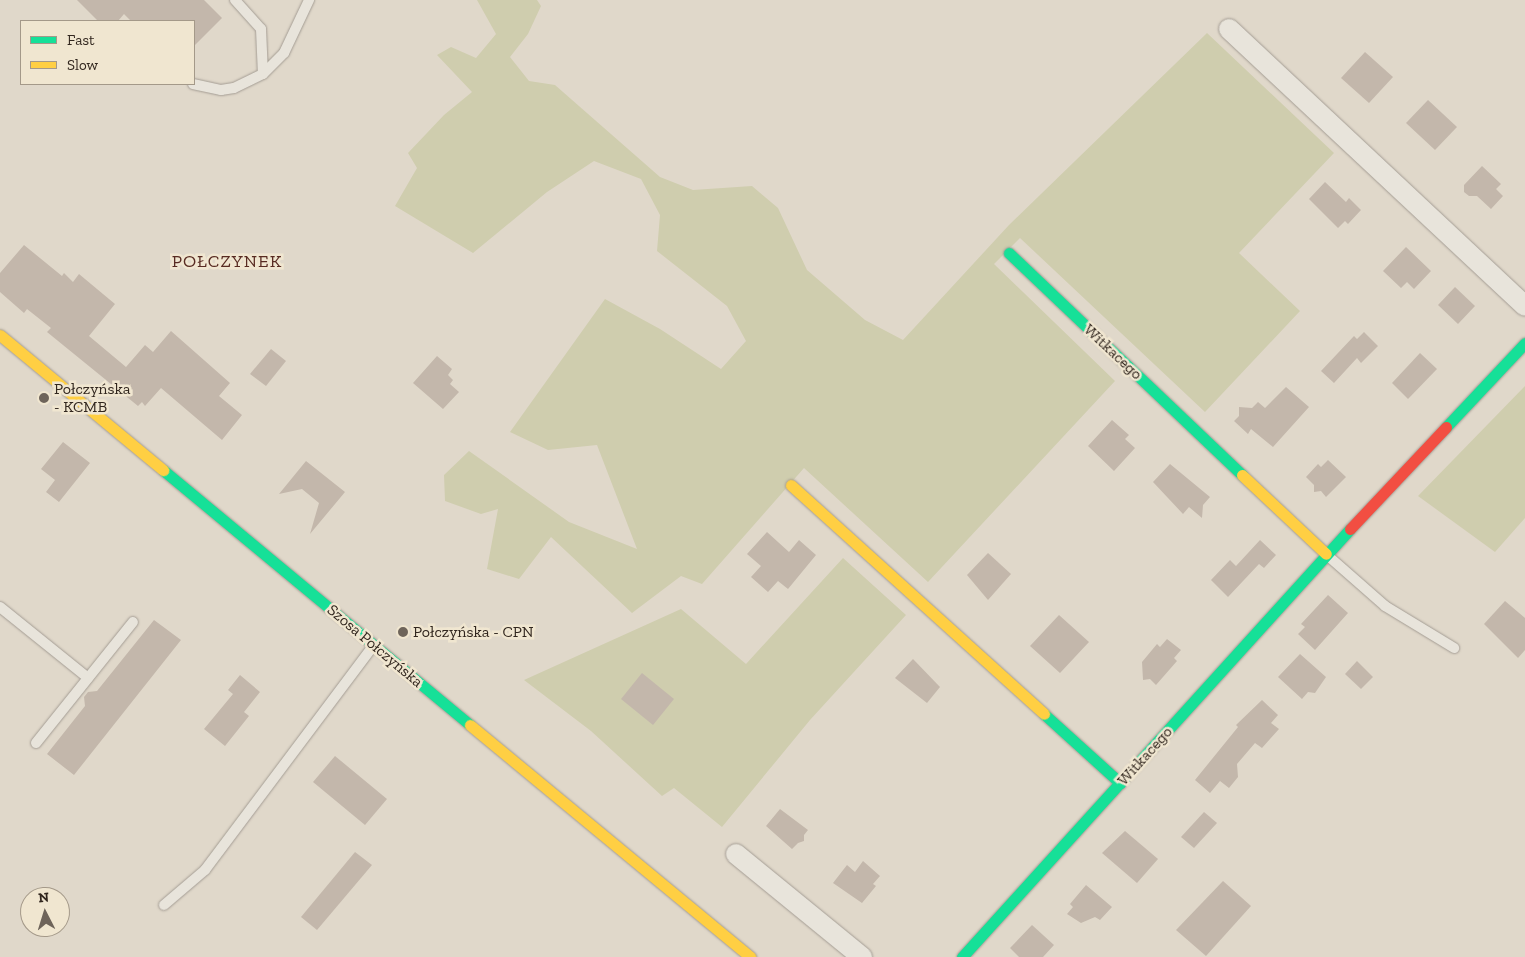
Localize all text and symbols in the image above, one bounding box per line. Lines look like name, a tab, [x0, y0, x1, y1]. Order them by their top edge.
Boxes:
legend	[20, 20, 195, 85]
text: Fast	[67, 31, 95, 49]
text: Slow	[67, 56, 98, 74]
district label: POŁCZYNEK	[171, 250, 283, 272]
street label: Witkacego	[1080, 320, 1146, 384]
place label: Połczyńska - KCMB	[54, 379, 131, 417]
marker: Połczyńska - KCMB	[38, 392, 50, 404]
street label: Szosa Połczyńska	[323, 600, 427, 692]
place label: Połczyńska - CPN	[413, 622, 534, 642]
marker: Połczyńska - CPN	[397, 626, 409, 638]
street label: Witkacego	[1113, 722, 1177, 790]
north arrow	[20, 887, 70, 937]
text: N	[38, 889, 50, 906]

